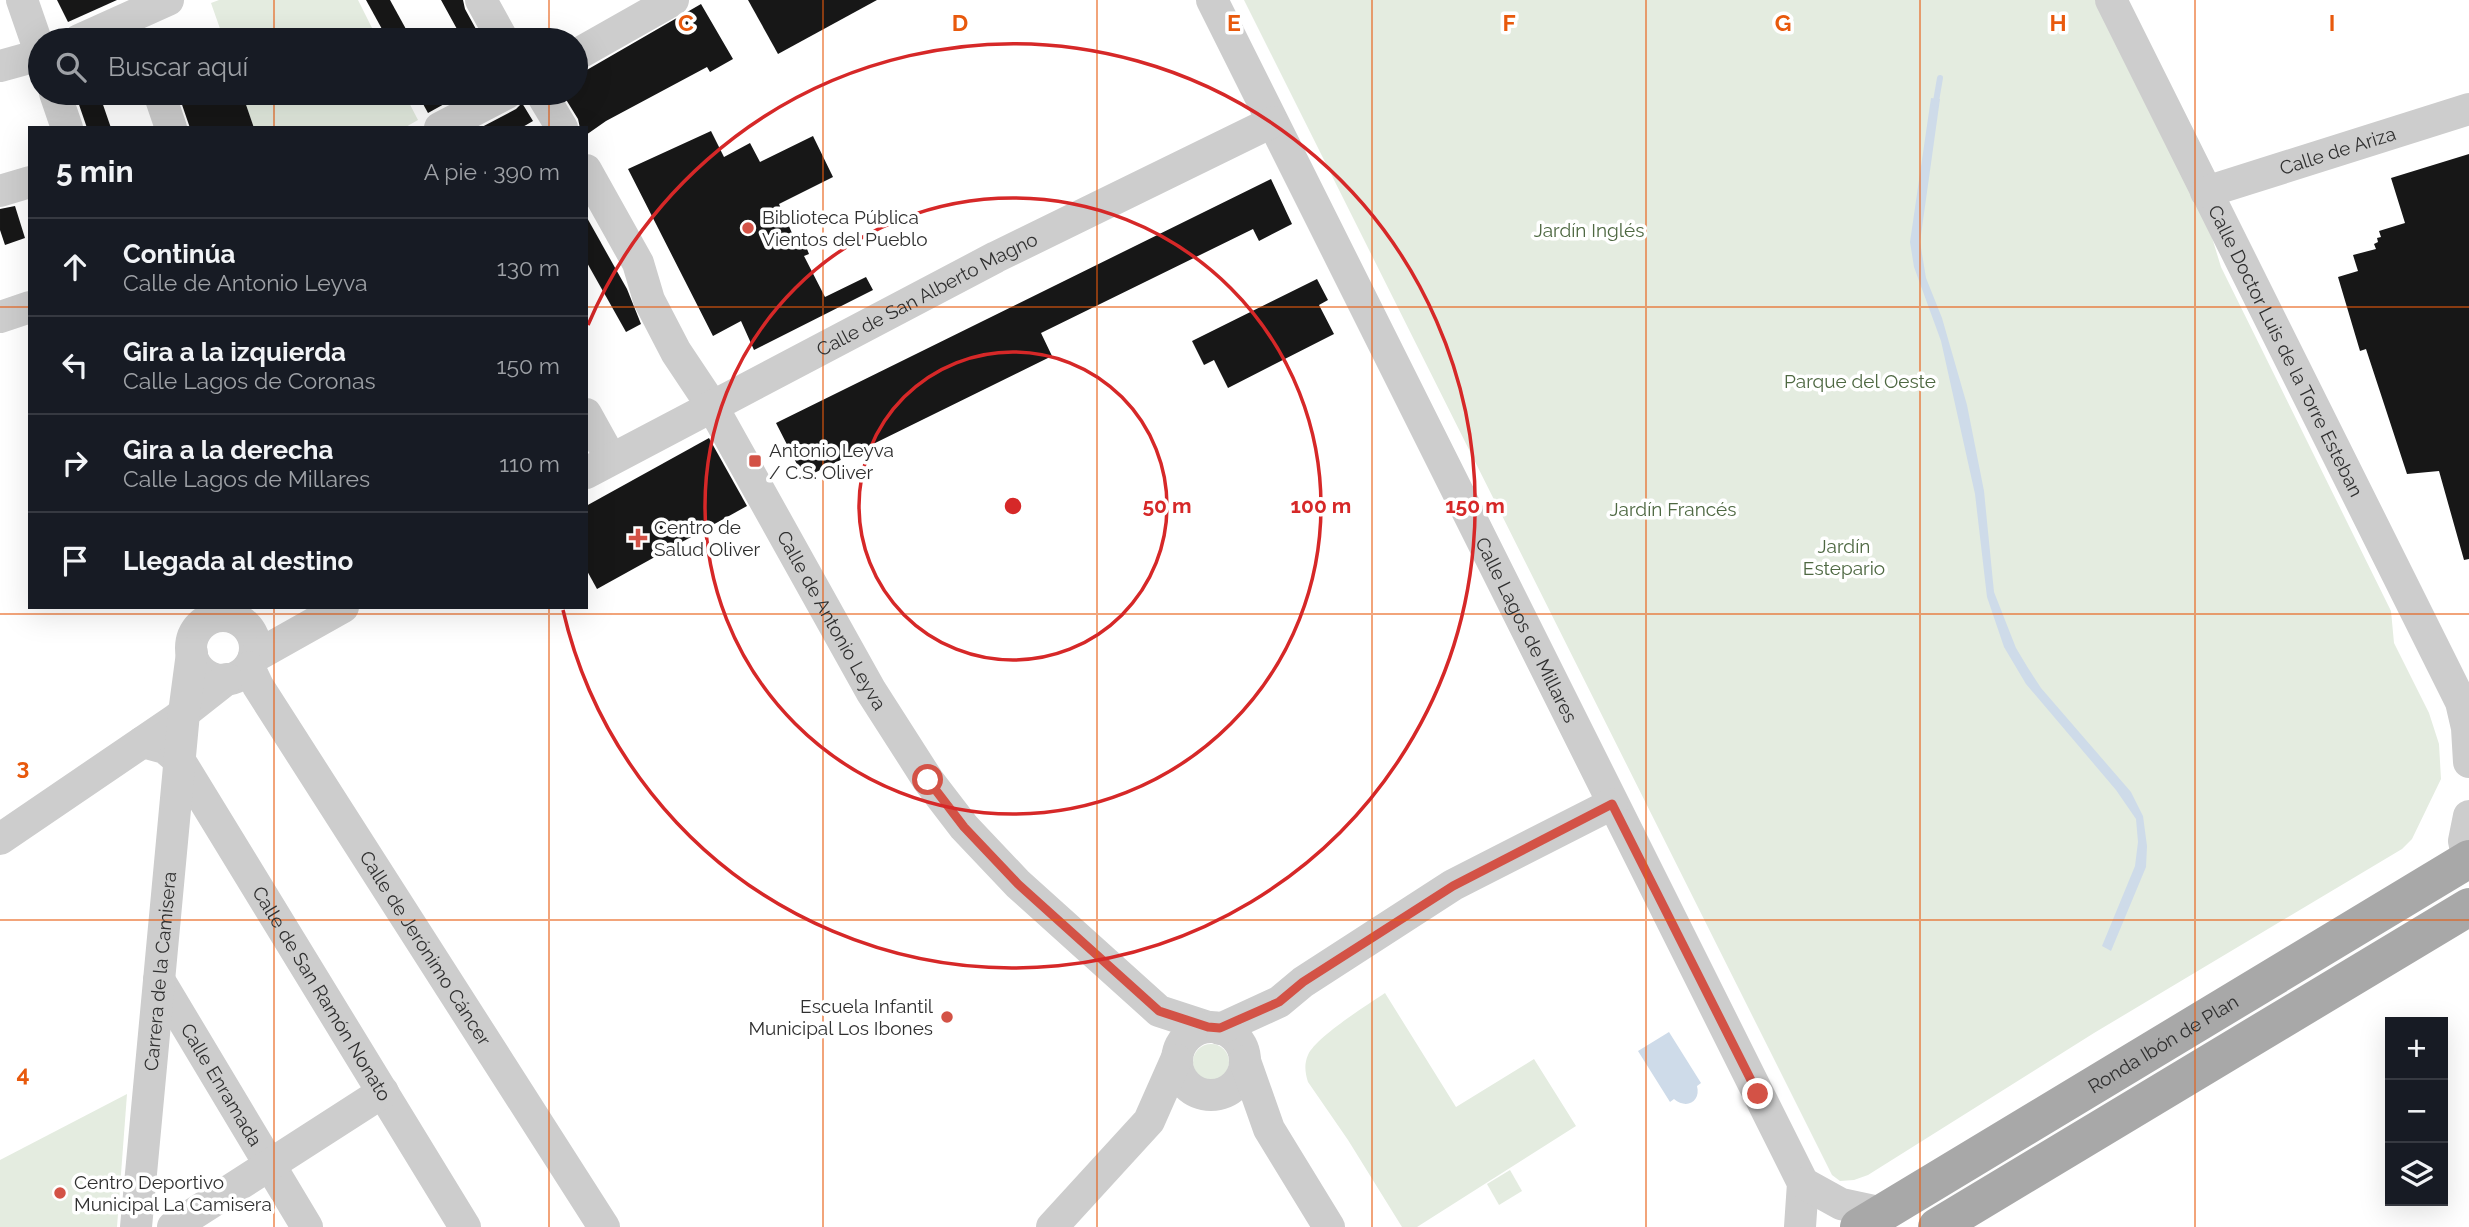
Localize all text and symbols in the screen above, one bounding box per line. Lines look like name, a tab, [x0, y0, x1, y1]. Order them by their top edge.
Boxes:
text: C	[678, 9, 694, 36]
text: D	[952, 9, 968, 36]
text: E	[1227, 9, 1241, 36]
text: F	[1502, 9, 1516, 36]
text: G	[1775, 9, 1791, 36]
text: H	[2049, 9, 2067, 36]
text: I	[2329, 9, 2335, 36]
search box	[28, 28, 588, 105]
icon: search	[52, 48, 90, 86]
text: Buscar aquí	[108, 52, 248, 82]
street label: Calle de Ariza	[2277, 122, 2398, 179]
text: 5 min	[56, 154, 134, 189]
text: A pie · 390 m	[424, 158, 560, 185]
street label: Calle Doctor Luis de la Torre Esteban	[2204, 201, 2368, 500]
place label: Biblioteca Pública Vientos del Pueblo	[762, 206, 928, 250]
park label: Jardín Inglés	[1534, 219, 1644, 241]
marker: Biblioteca Pública Vientos del Pueblo	[740, 220, 756, 236]
street label: Calle de San Alberto Magno	[813, 228, 1041, 361]
text: Continúa	[123, 239, 235, 269]
icon: ahead	[56, 248, 94, 286]
text: 130 m	[497, 254, 560, 281]
text: Calle de Antonio Leyva	[123, 269, 367, 296]
text: Gira a la izquierda	[123, 337, 346, 367]
icon: left	[56, 346, 94, 384]
text: 150 m	[497, 352, 560, 379]
text: Calle Lagos de Coronas	[123, 367, 376, 394]
park label: Parque del Oeste	[1784, 370, 1936, 392]
text: Gira a la derecha	[123, 435, 333, 465]
place label: Antonio Leyva / C.S. Oliver	[769, 439, 894, 483]
icon: right	[56, 444, 94, 482]
text: 110 m	[499, 450, 560, 477]
marker: Antonio Leyva / C.S. Oliver	[747, 453, 763, 469]
text: Calle Lagos de Millares	[123, 465, 370, 492]
text: 50 m	[1142, 493, 1192, 518]
text: 100 m	[1291, 493, 1351, 518]
text: 150 m	[1445, 493, 1505, 518]
centre of rings	[1001, 494, 1025, 518]
park label: Jardín Francés	[1610, 498, 1736, 520]
place label: Centro de Salud Oliver	[654, 516, 761, 560]
street label: Calle de Antonio Leyva	[773, 527, 891, 714]
marker: Centro de Salud Oliver	[628, 528, 648, 548]
street label: Calle Lagos de Millares	[1471, 533, 1582, 726]
park label: Jardín Estepario	[1803, 535, 1885, 579]
icon: arrive	[56, 542, 94, 580]
text: Llegada al destino	[123, 546, 353, 576]
text: 3	[17, 753, 29, 780]
route start	[912, 764, 943, 795]
street label: Calle de Jerónimo Cáncer	[355, 847, 496, 1050]
street label: Carrera de la Camisera	[140, 870, 180, 1072]
street label: Calle de San Ramón Nonato	[248, 882, 396, 1105]
street label: Ronda Ibón de Plan	[2084, 990, 2242, 1097]
place label: Escuela Infantil Municipal Los Ibones	[748, 995, 934, 1039]
marker: Escuela Infantil Municipal Los Ibones	[939, 1009, 955, 1025]
map controls	[2385, 1017, 2448, 1206]
button: +	[2385, 1017, 2448, 1080]
street label: Calle Enramada	[176, 1019, 267, 1150]
text: 4	[16, 1060, 30, 1087]
route end	[1742, 1078, 1773, 1109]
button: −	[2385, 1080, 2448, 1143]
button: layers	[2385, 1143, 2448, 1206]
place label: Centro Deportivo Municipal La Camisera	[74, 1171, 272, 1215]
marker: Centro Deportivo Municipal La Camisera	[52, 1185, 68, 1201]

